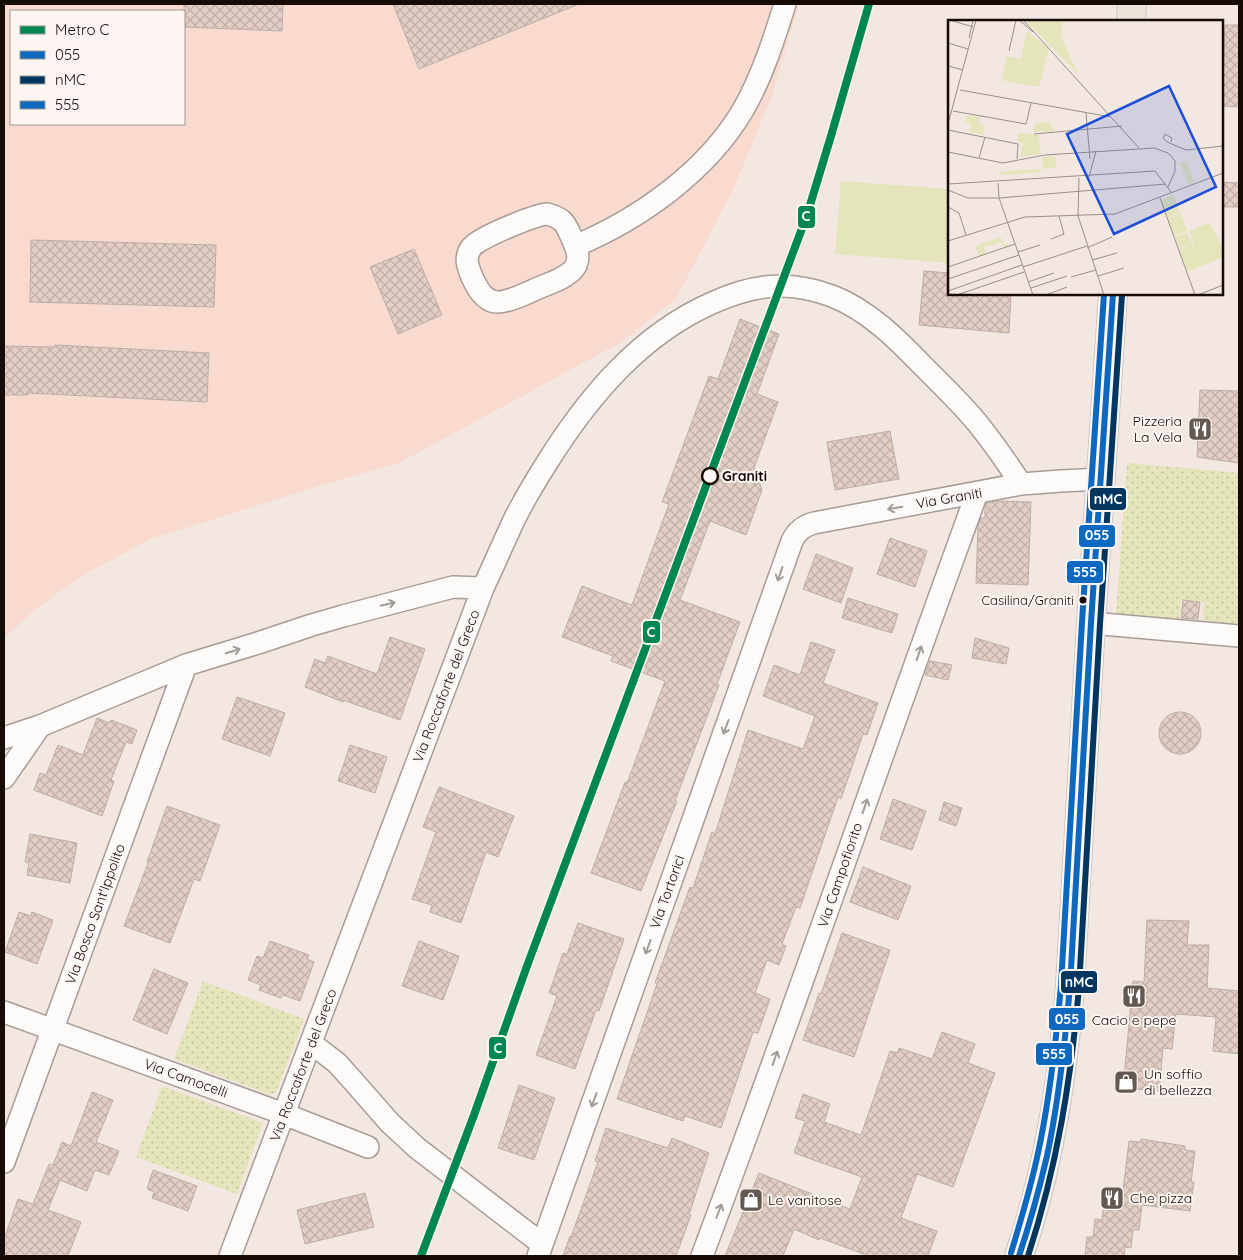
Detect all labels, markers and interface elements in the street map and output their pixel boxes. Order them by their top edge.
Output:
legend [10,10,185,125]
text: Metro C [55,20,110,39]
inset map [948,20,1223,295]
text: 055 [55,45,80,64]
text: nMC [55,70,86,89]
text: 555 [55,95,80,114]
line badge: C [797,205,816,229]
text: C [802,207,811,225]
place label: Pizzeria La Vela [1133,412,1182,446]
restaurant icon: Pizzeria La Vela [1187,416,1213,442]
marker: Graniti [701,467,719,485]
place label: Graniti [722,467,767,485]
street label: Via Graniti [914,483,984,513]
line badge: nMC [1089,487,1127,511]
text: nMC [1094,490,1123,508]
one-way arrow [887,503,903,513]
line badge: 055 [1078,524,1116,548]
text: 055 [1085,526,1109,544]
line badge: 555 [1066,560,1104,584]
text: 555 [1073,563,1097,581]
one-way arrow [775,566,784,582]
place label: Casilina/Graniti [982,592,1074,608]
marker: Casilina/Graniti [1078,595,1088,605]
one-way arrow [379,599,395,608]
street label: Via Roccaforte del Greco [409,607,483,765]
line badge: C [642,620,661,644]
text: C [647,623,656,641]
one-way arrow [224,646,240,656]
one-way arrow [915,646,924,661]
one-way arrow [721,719,730,735]
one-way arrow [861,799,870,814]
street label: Via Campofiorito [814,820,866,930]
street label: Via Bosco Sant'Ippolito [61,841,129,987]
street label: Via Tortorici [645,853,689,931]
one-way arrow [643,938,652,954]
line badge: nMC [1060,970,1098,994]
text: nMC [1065,973,1094,991]
restaurant icon: Cacio e pepe [1121,983,1147,1009]
street label: Via Roccaforte del Greco [266,986,340,1144]
line badge: 055 [1048,1007,1086,1031]
text: 055 [1055,1010,1079,1028]
place label: Cacio e pepe [1092,1011,1176,1029]
line badge: C [488,1036,507,1060]
text: C [494,1039,503,1057]
line badge: 555 [1035,1042,1073,1066]
text: 555 [1042,1045,1066,1063]
one-way arrow [771,1051,781,1067]
street label: Via Camocelli [142,1054,230,1102]
place label: Un soffio di bellezza [1144,1065,1212,1099]
shop icon: Un soffio di bellezza [1113,1069,1139,1095]
one-way arrow [589,1091,598,1107]
restaurant icon: Che pizza [1099,1185,1125,1211]
shop icon: Le vanitose [738,1187,764,1213]
place label: Che pizza [1130,1189,1192,1207]
place label: Le vanitose [768,1191,842,1209]
one-way arrow [715,1203,724,1219]

